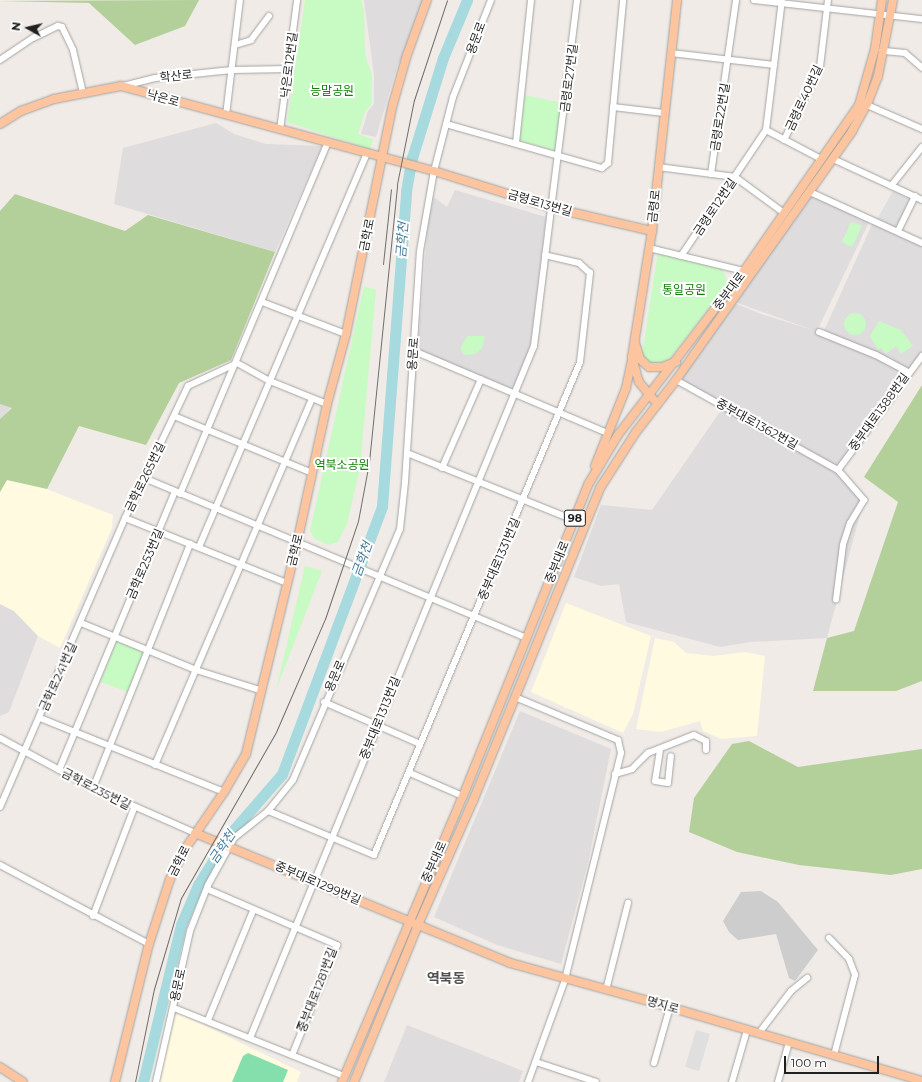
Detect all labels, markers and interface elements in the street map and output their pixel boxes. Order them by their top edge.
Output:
north arrow [8,8,48,48]
street label: 용문로 [463,20,489,56]
text: N [9,21,24,32]
street label: 낙은로12번길 [278,31,300,99]
street label: 금령로27번길 [558,43,580,113]
street label: 금령로40번길 [782,63,826,133]
street label: 학산로 [159,67,193,85]
street label: 금령로22번길 [708,82,732,152]
park label: 능말공원 [310,84,354,98]
street label: 낙은로 [145,87,181,109]
street label: 금령로12번길 [690,175,740,239]
street label: 금령로13번길 [506,187,574,219]
street label: 금령로 [645,189,663,223]
street label: 금학로 [357,217,377,253]
water label: 금학천 [393,222,411,258]
street label: 중부대로 [710,269,748,313]
park label: 통일공원 [662,283,706,297]
street label: 용문로 [405,337,421,371]
street label: 중부대로1388번길 [846,370,912,454]
street label: 중부대로1362번길 [714,396,800,452]
street label: 금학로265번길 [122,440,168,514]
park label: 역북소공원 [314,458,370,472]
road number: 98 [563,509,587,527]
street label: 중부대로1331번길 [475,516,523,602]
street label: 금학로253번길 [124,526,166,602]
street label: 금학로 [284,532,306,568]
water label: 금학천 [349,539,375,579]
street label: 중부대로 [542,539,572,585]
street label: 금학로241번길 [36,640,80,714]
street label: 용문로 [322,658,348,694]
street label: 중부대로1313번길 [357,674,403,762]
street label: 금학로235번길 [59,765,133,813]
water label: 금학천 [206,828,238,866]
street label: 중부대로 [418,839,450,885]
street label: 금학로 [165,843,193,879]
street label: 중부대로1299번길 [273,858,363,908]
street label: 중부대로1281번길 [294,946,340,1034]
street label: 용문로 [168,967,188,1003]
district label: 역북동 [427,970,465,986]
street label: 명지로 [645,994,681,1016]
scale bar [786,1048,881,1074]
text: 100 m [791,1055,827,1070]

